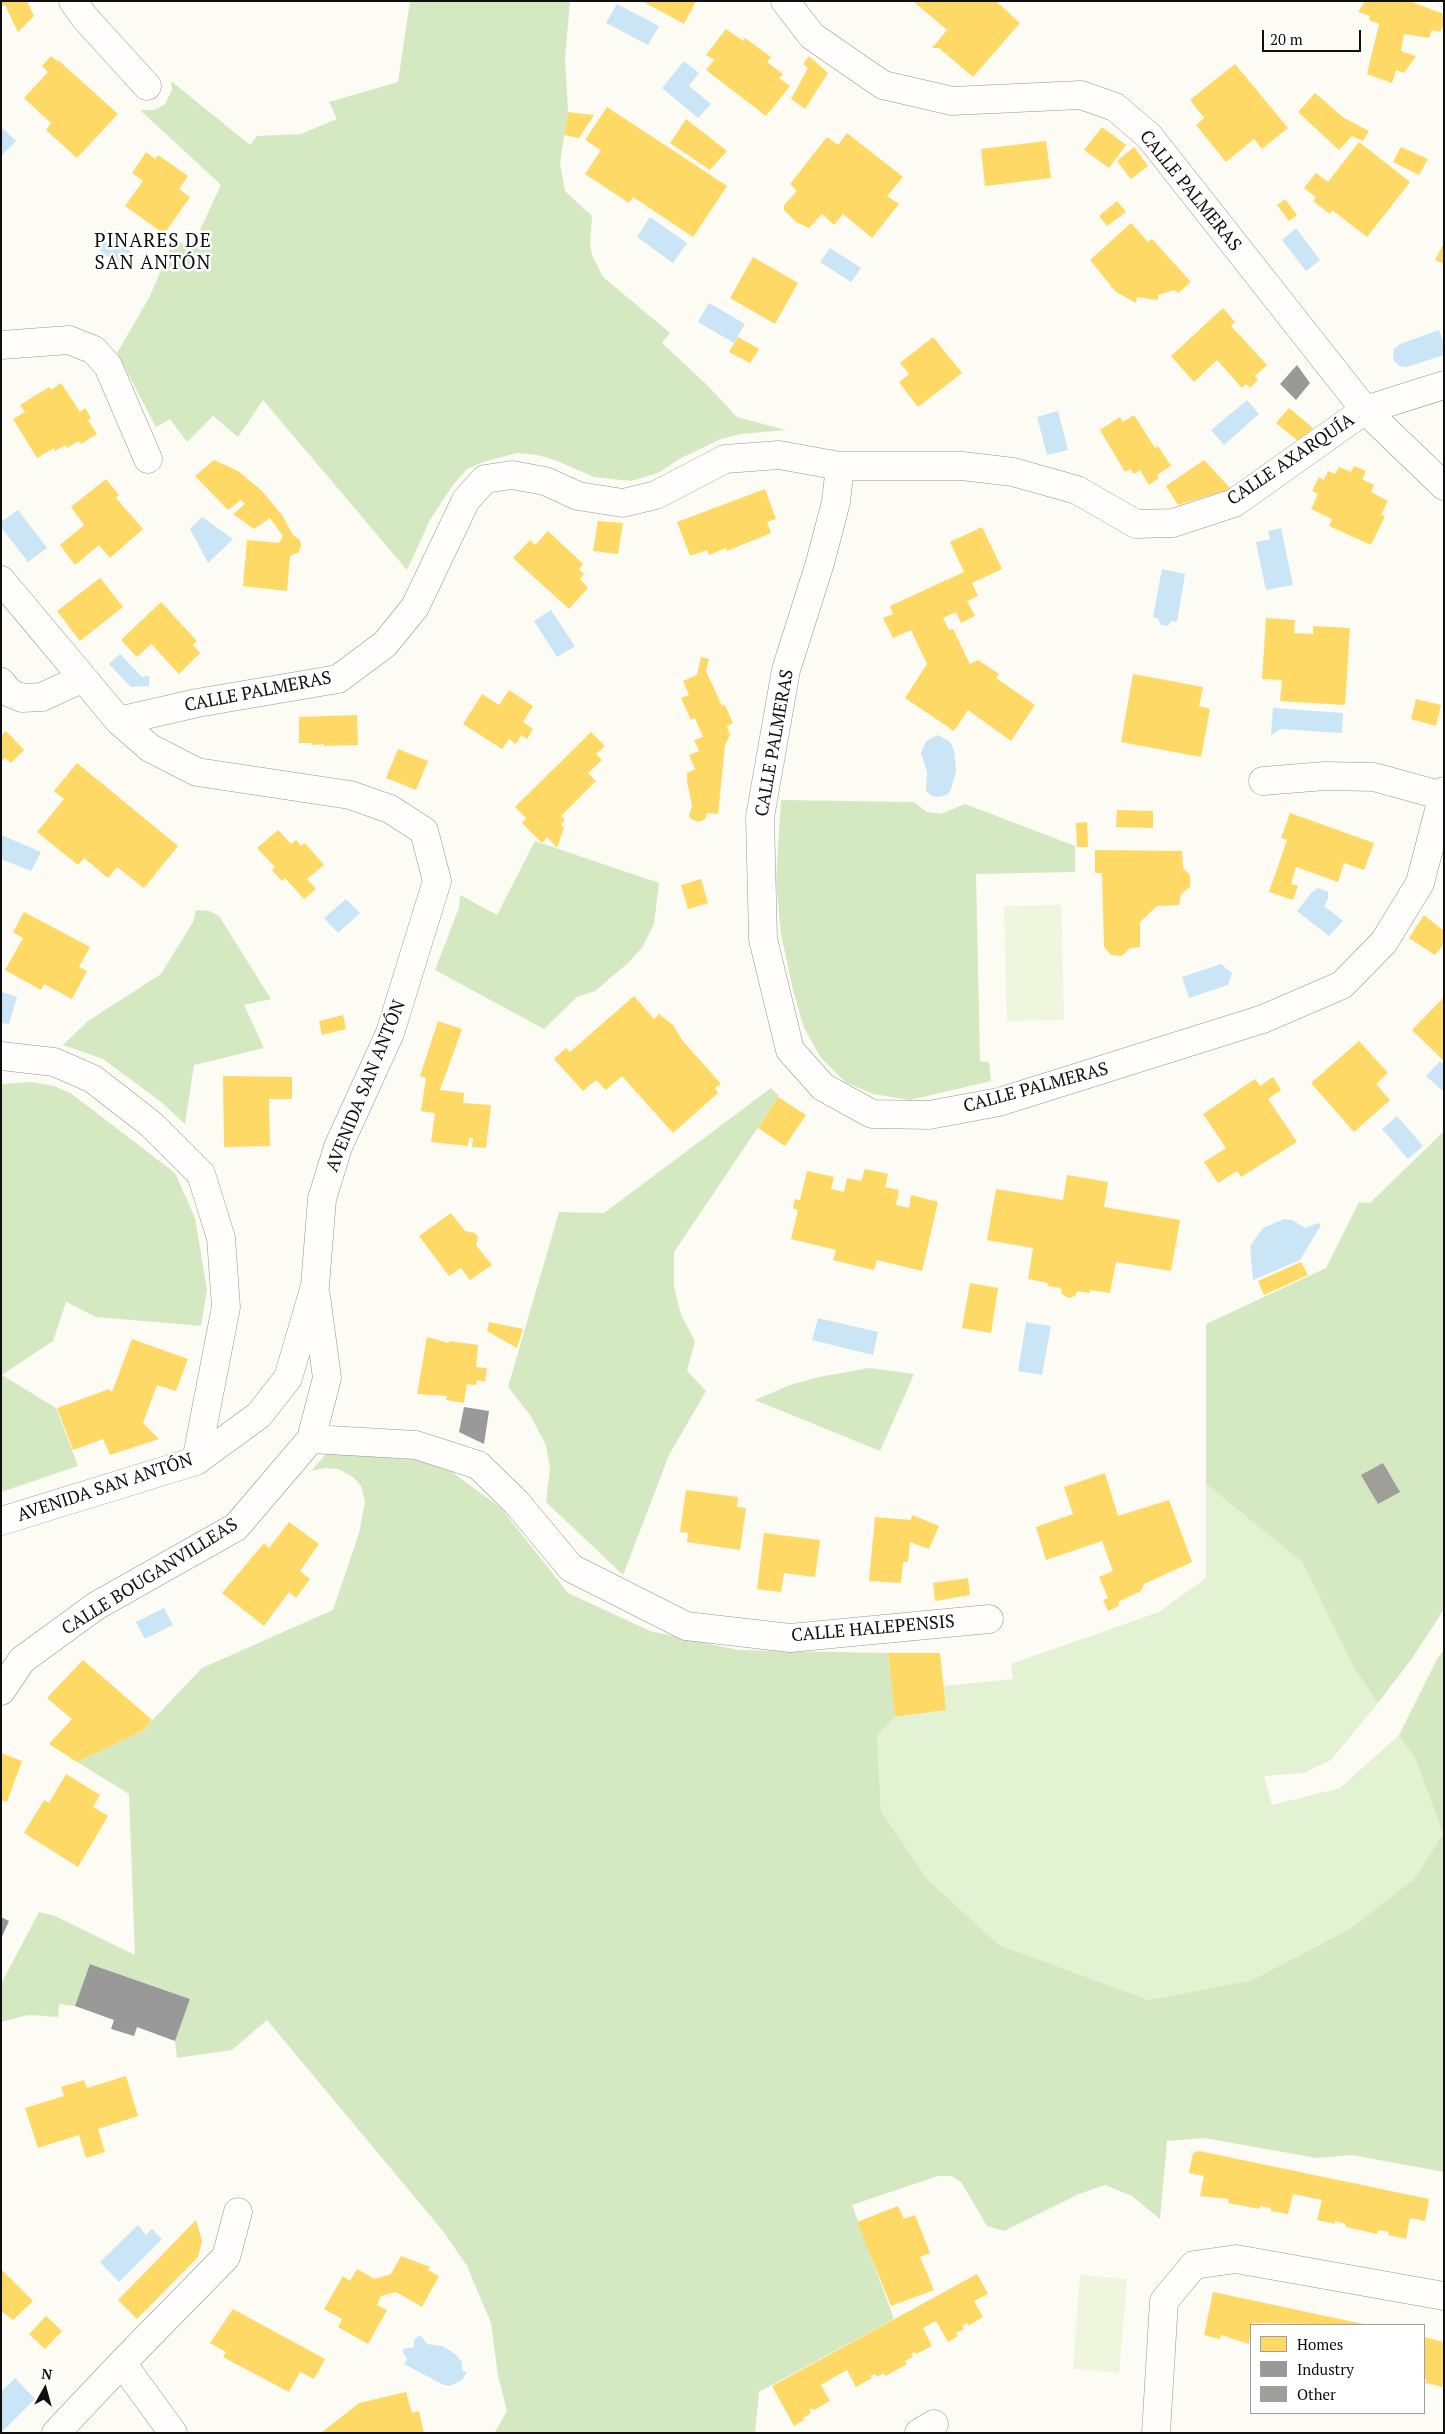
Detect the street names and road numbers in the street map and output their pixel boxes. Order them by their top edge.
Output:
street label: CALLE PALMERAS [1135,126,1245,256]
street label: CALLE AXARQUÍA [1223,409,1359,511]
street label: CALLE PALMERAS [183,667,333,717]
street label: CALLE PALMERAS [751,668,799,818]
street label: AVENIDA SAN ANTÓN [322,997,410,1175]
street label: CALLE PALMERAS [961,1058,1111,1118]
street label: AVENIDA SAN ANTÓN [14,1449,196,1527]
street label: CALLE BOUGANVILLEAS [58,1514,242,1640]
street label: CALLE HALEPENSIS [790,1611,956,1647]

